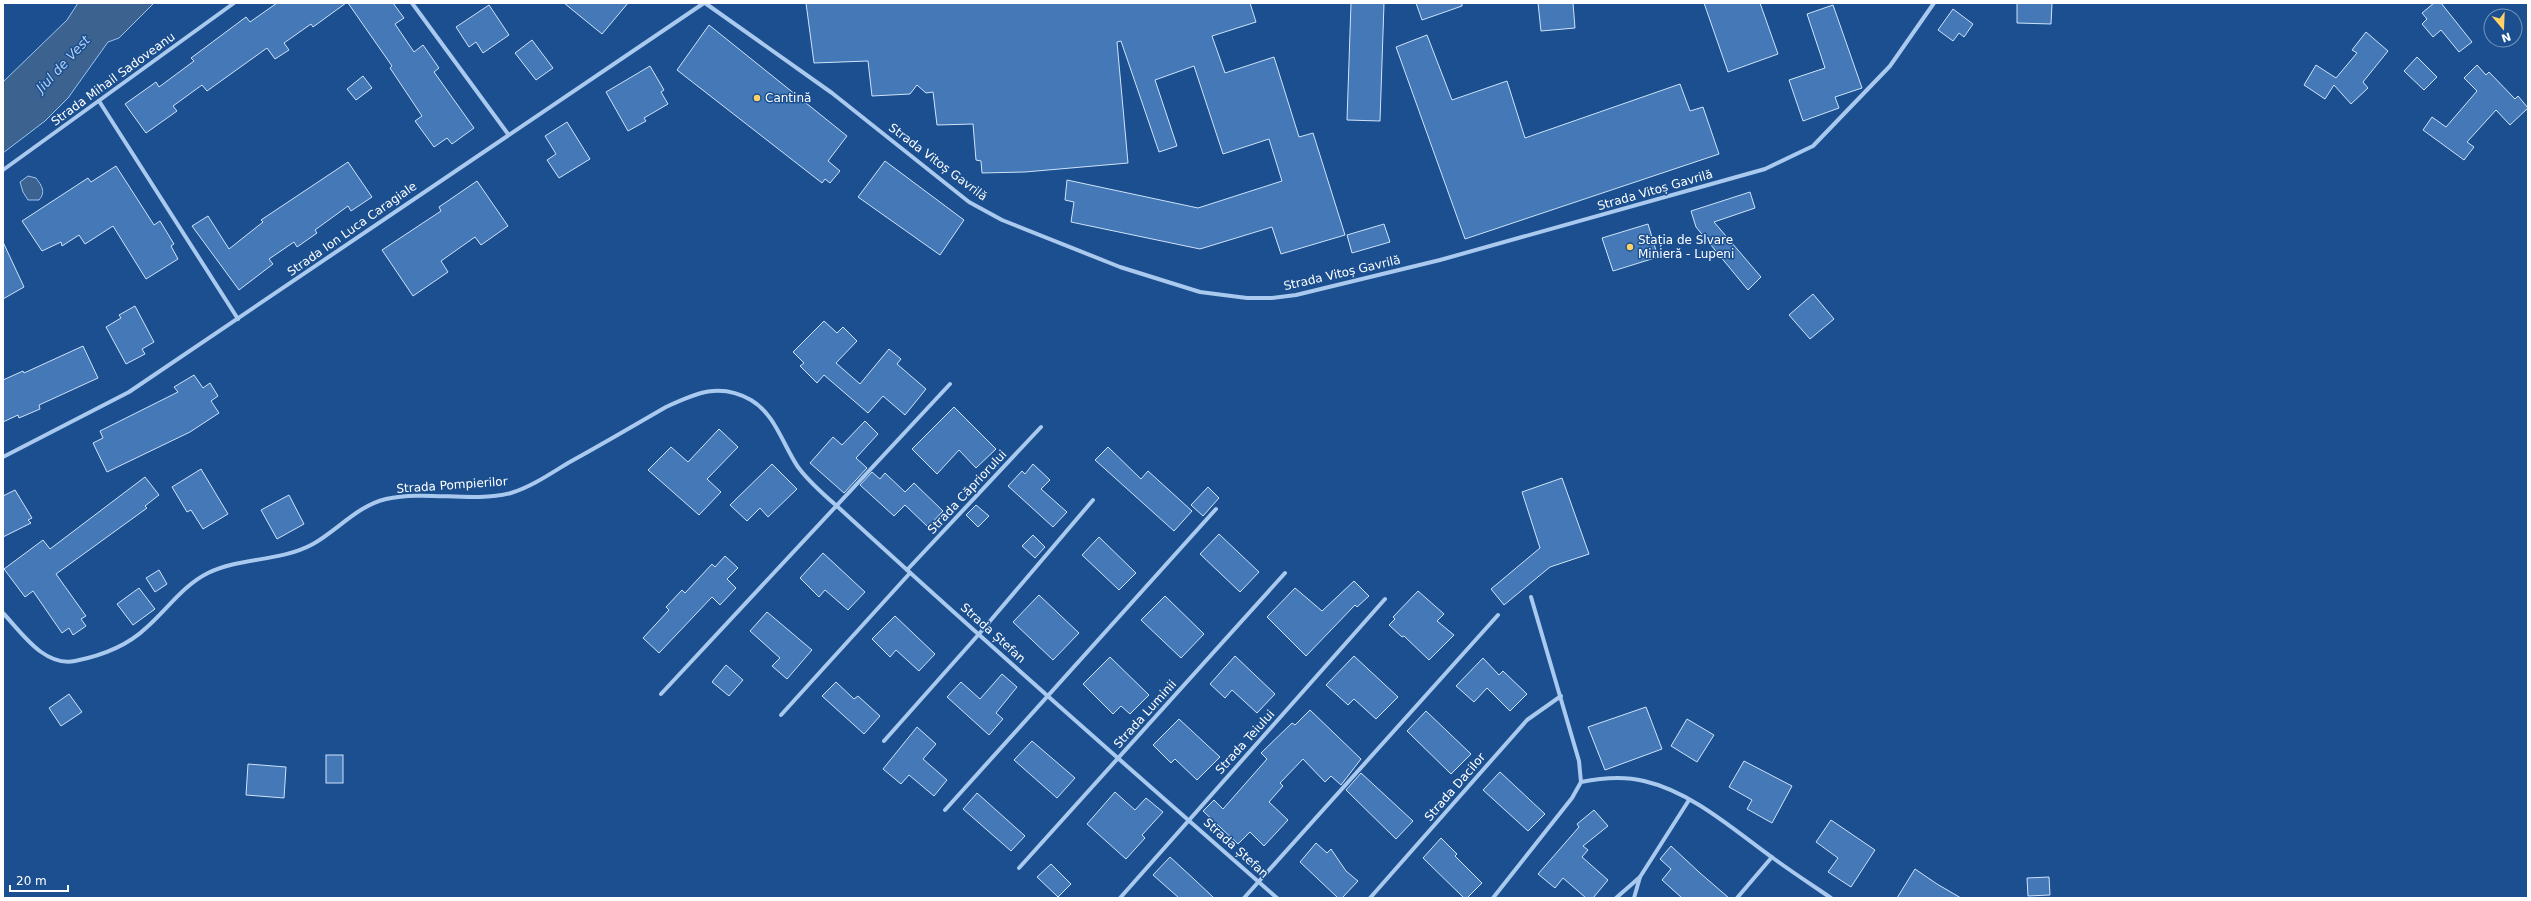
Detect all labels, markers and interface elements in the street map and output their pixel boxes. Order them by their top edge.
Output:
north arrow [2483,8,2523,48]
street label: Strada Mihail Sadoveanu [48,29,178,129]
text: N [2500,29,2513,45]
water label: Jiul de Vest [31,32,94,98]
place label: Cantină [765,91,811,105]
marker: Cantină [752,93,762,103]
street label: Strada Vitoș Gavrilă [886,120,990,204]
street label: Strada Vitoș Gavrilă [1596,167,1714,213]
street label: Strada Ion Luca Caragiale [285,179,419,279]
place label: Stația de Slvare Minieră - Lupeni [1638,233,1734,261]
marker: Stația de Slvare Minieră - Lupeni [1625,242,1635,252]
street label: Strada Vitoș Gavrilă [1282,253,1402,293]
street label: Strada Căpriorului [925,447,1009,537]
street label: Strada Pompierilor [396,474,508,496]
street label: Strada Ștefan [958,600,1028,666]
street label: Strada Luminii [1111,677,1179,751]
street label: Strada Teiului [1213,707,1277,777]
street label: Strada Dacilor [1422,750,1488,824]
street label: Strada Ștefan [1201,815,1271,881]
scale bar [10,867,68,893]
text: 20 m [16,874,47,888]

